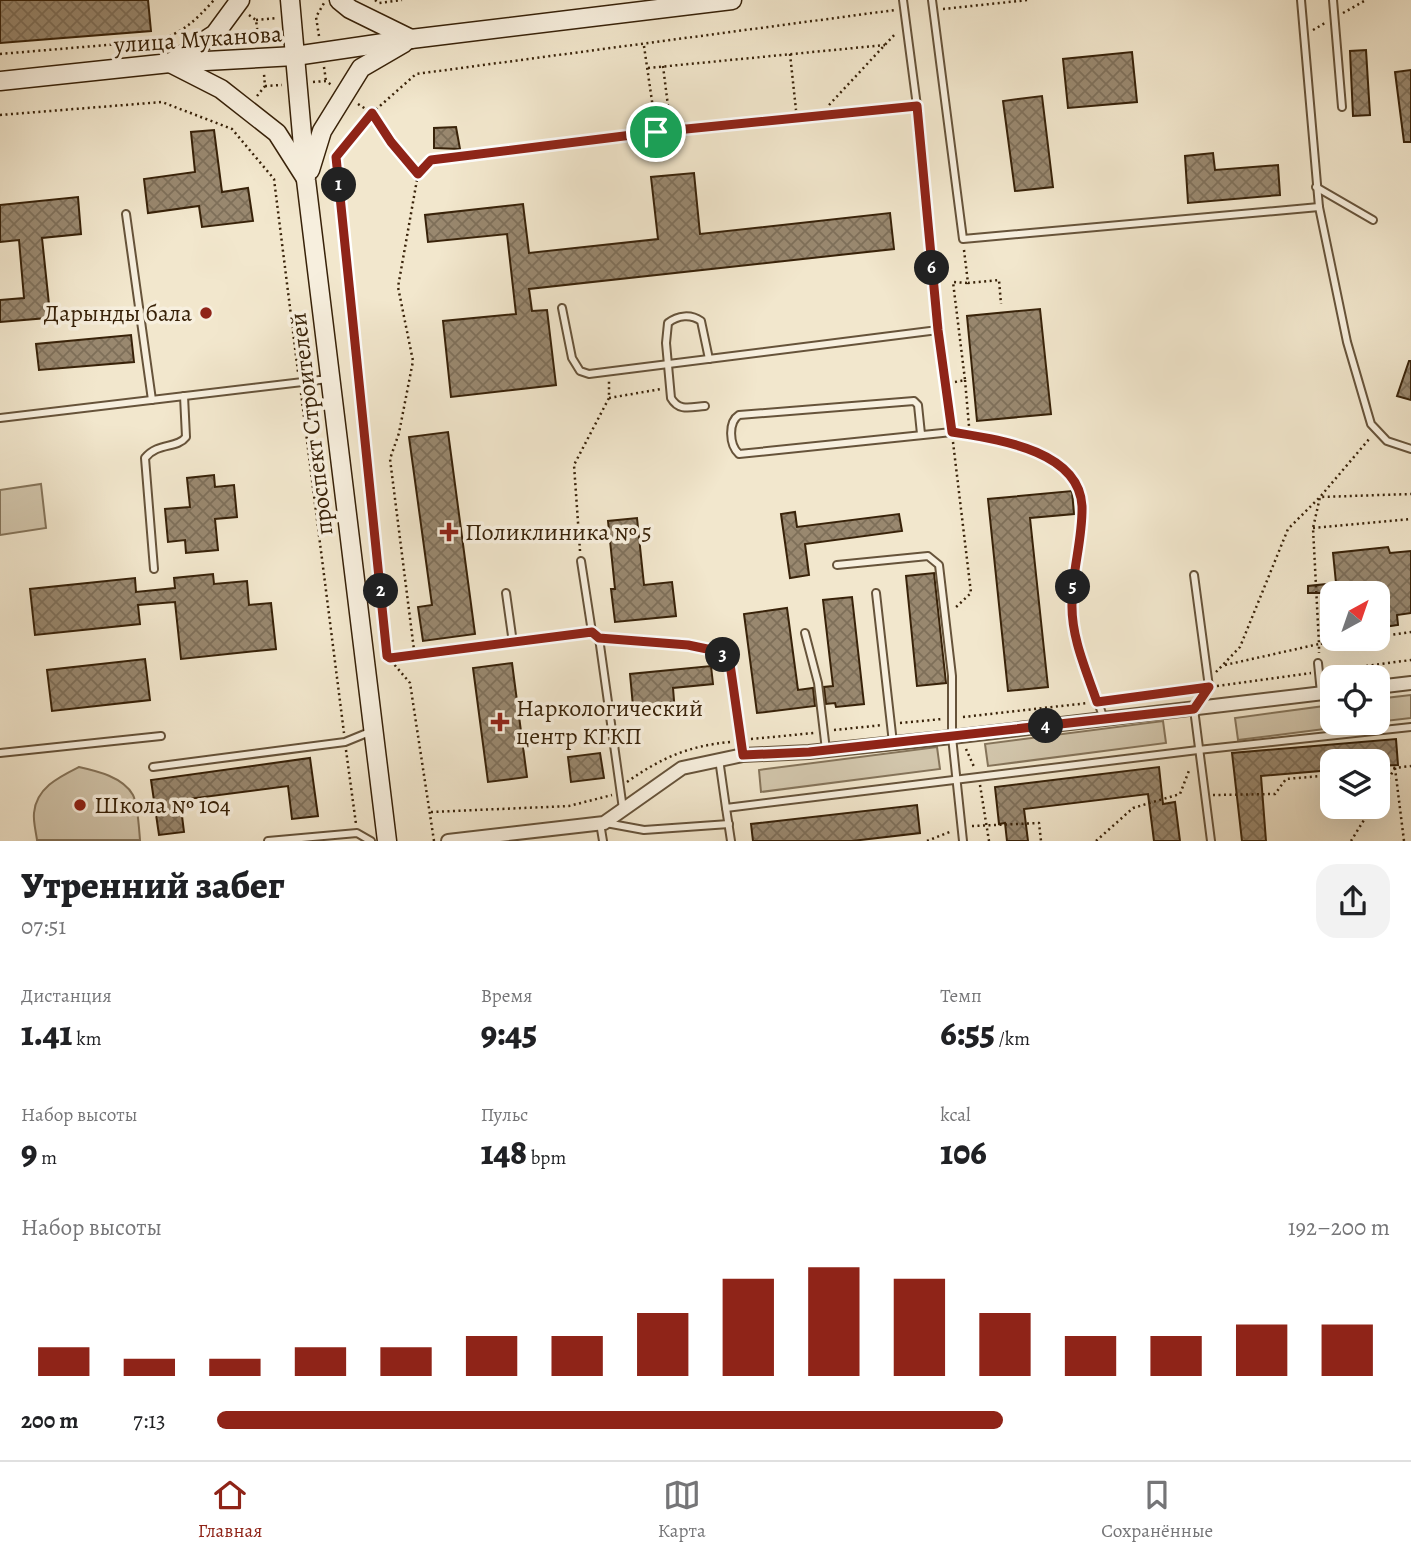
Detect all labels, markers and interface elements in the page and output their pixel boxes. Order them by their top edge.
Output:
street label: улица Муканова [112,17,283,61]
pin [626,102,686,162]
icon: arrive [637,113,675,151]
pin: 1 [322,168,356,202]
text: 1 [335,171,342,197]
pin: 6 [914,250,950,286]
text: 6 [927,254,936,280]
place label: Дарынды бала [44,297,192,329]
marker: Дарынды бала [198,305,214,321]
street label: проспект Строителей [281,311,341,537]
place label: Поликлиника № 5 [465,516,652,548]
marker: Поликлиника № 5 [439,522,459,542]
pin: 5 [1056,570,1090,604]
text: 5 [1068,573,1077,599]
pin: 2 [364,574,398,608]
text: 2 [376,577,385,603]
north arrow [1320,581,1390,651]
map controls [1320,581,1390,819]
pin: 3 [706,638,740,672]
text: 3 [718,641,727,667]
button: locate [1320,665,1390,735]
place label: Наркологический центр КГКП [516,692,703,752]
pin: 4 [1028,708,1064,744]
marker: Наркологический центр КГКП [490,712,510,732]
text: 4 [1041,712,1050,738]
button: layers [1320,749,1390,819]
place label: Школа № 104 [94,789,231,821]
marker: Школа № 104 [72,797,88,813]
text: Утренний забег [21,859,285,911]
button: share [1316,864,1390,938]
text: 07:51 [21,911,66,942]
text: Дистанция [21,983,112,1009]
text: Время [481,983,532,1009]
text: Темп [940,983,982,1009]
text: 1.41 [21,1009,72,1057]
text: 9:45 [481,1009,537,1057]
text: 6:55 [940,1009,995,1057]
text: km [72,1026,101,1052]
text: /km [995,1026,1030,1052]
text: Набор высоты [21,1102,137,1128]
text: Пульс [481,1102,528,1128]
text: kcal [940,1102,971,1128]
text: 9 [21,1128,37,1176]
text: 148 [481,1128,527,1176]
text: 106 [940,1128,987,1176]
text: m [37,1145,57,1171]
text: bpm [527,1145,566,1171]
text: Набор высоты [21,1212,162,1243]
text: 192–200 m [1288,1212,1390,1243]
text: 200 m [21,1405,79,1436]
text: 7:13 [133,1405,166,1436]
tab: Главная [198,1476,262,1544]
tab: Карта [658,1476,706,1544]
tab: Сохранённые [1101,1476,1213,1544]

